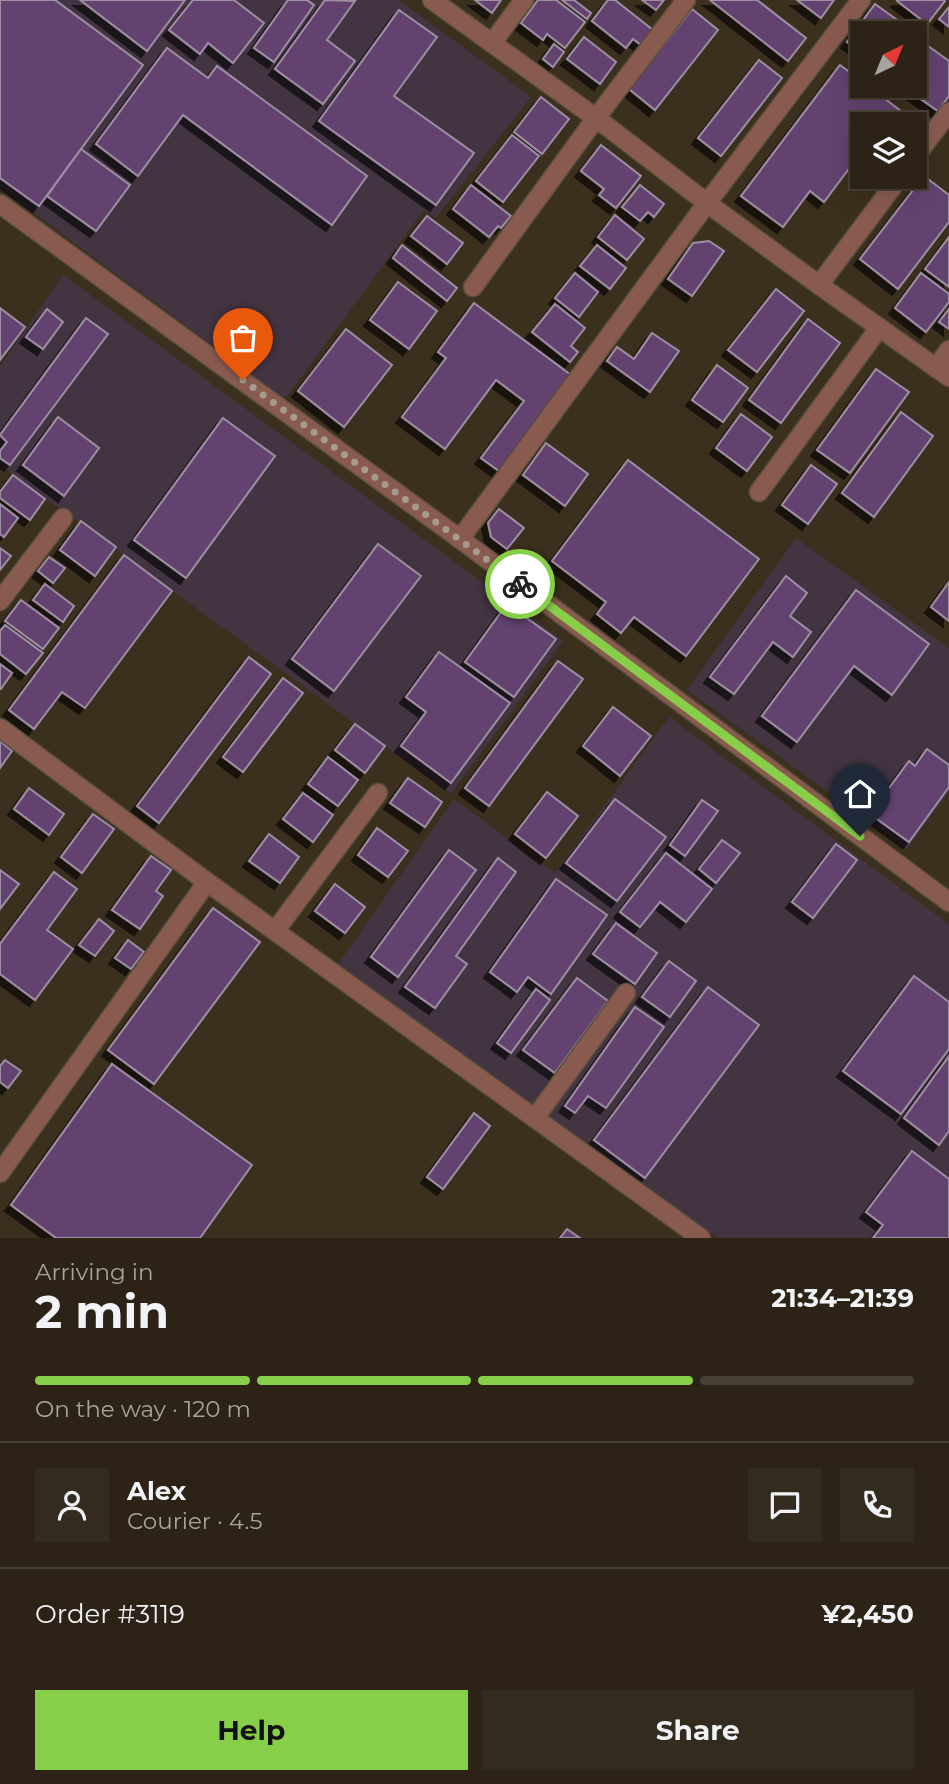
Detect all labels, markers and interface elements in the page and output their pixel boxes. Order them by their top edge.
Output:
north arrow [850,21,928,98]
map controls [850,21,927,189]
button: layers [850,112,927,189]
pin [213,308,273,380]
icon: bag [224,319,262,357]
courier [485,549,555,619]
icon: bike [501,565,539,603]
pin [830,764,890,836]
icon: home [841,775,879,813]
text: Arriving in [35,1258,154,1286]
text: 21:34–21:39 [771,1282,914,1314]
text: 2 min [35,1283,169,1340]
text: On the way · 120 m [35,1395,251,1423]
button: person [35,1468,109,1542]
button: chat [748,1468,822,1542]
button: phone [840,1468,914,1542]
text: Alex [127,1475,186,1507]
text: Courier · 4.5 [127,1507,262,1535]
text: Order #3119 [35,1598,185,1630]
text: ¥2,450 [821,1598,914,1630]
button: Help [35,1690,468,1770]
button: Share [482,1690,914,1770]

